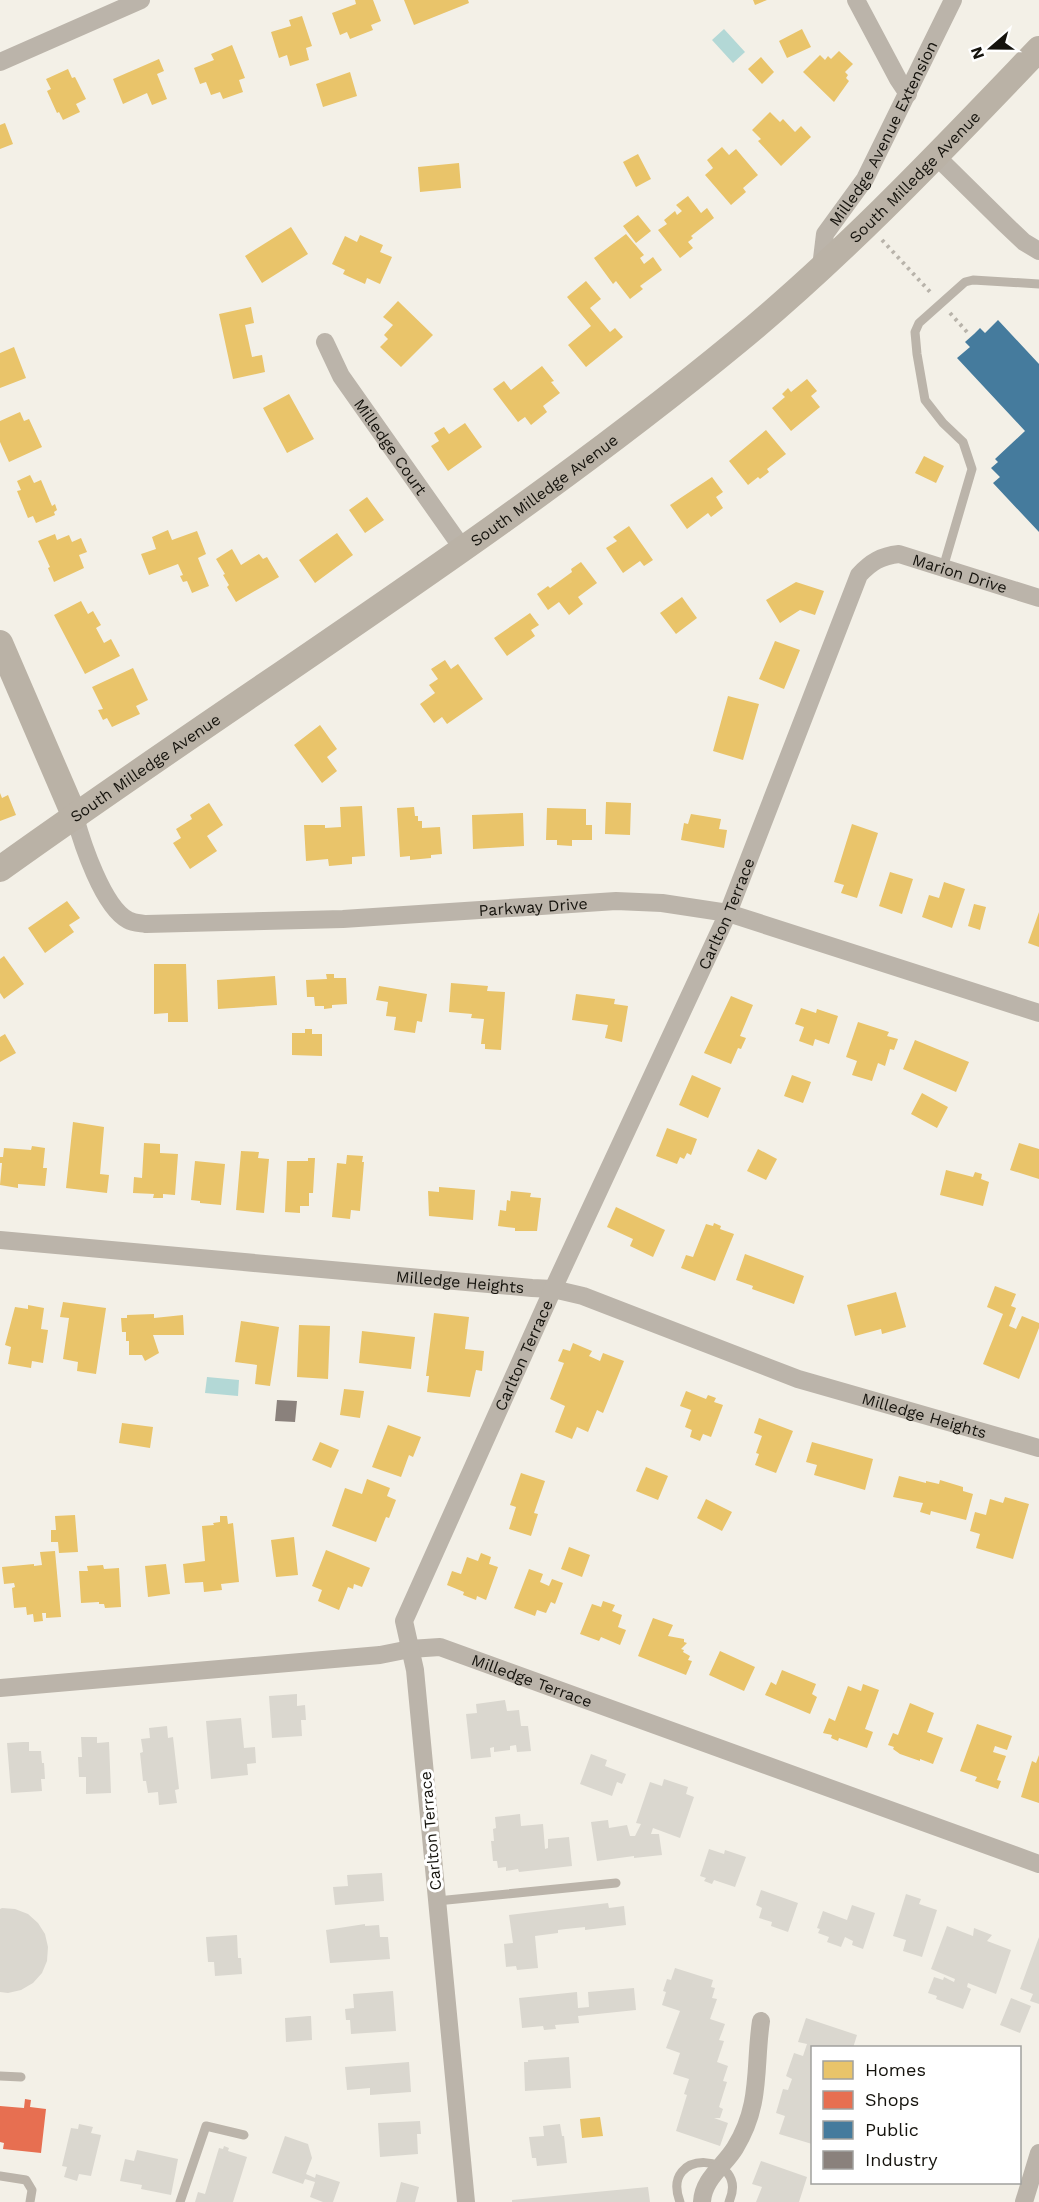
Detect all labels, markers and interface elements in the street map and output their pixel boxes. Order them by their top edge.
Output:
north arrow [961,18,1021,78]
street label: Milledge Avenue Extension [825,38,941,230]
text: N [966,44,988,62]
street label: South Milledge Avenue [845,107,984,247]
street label: Milledge Court [350,395,431,499]
street label: South Milledge Avenue [467,430,622,551]
street label: Marion Drive [910,550,1009,597]
street label: South Milledge Avenue [67,710,224,826]
street label: Carlton Terrace [694,855,758,973]
street label: Parkway Drive [478,894,588,920]
street label: Milledge Heights [395,1267,525,1297]
street label: Carlton Terrace [491,1297,557,1414]
street label: Milledge Heights [860,1389,989,1443]
street label: Milledge Terrace [469,1650,595,1711]
street label: Carlton Terrace [416,1771,445,1891]
legend [811,2046,1021,2184]
text: Homes [865,2059,926,2080]
text: Shops [865,2089,919,2110]
text: Public [865,2119,919,2140]
text: Industry [865,2149,938,2170]

